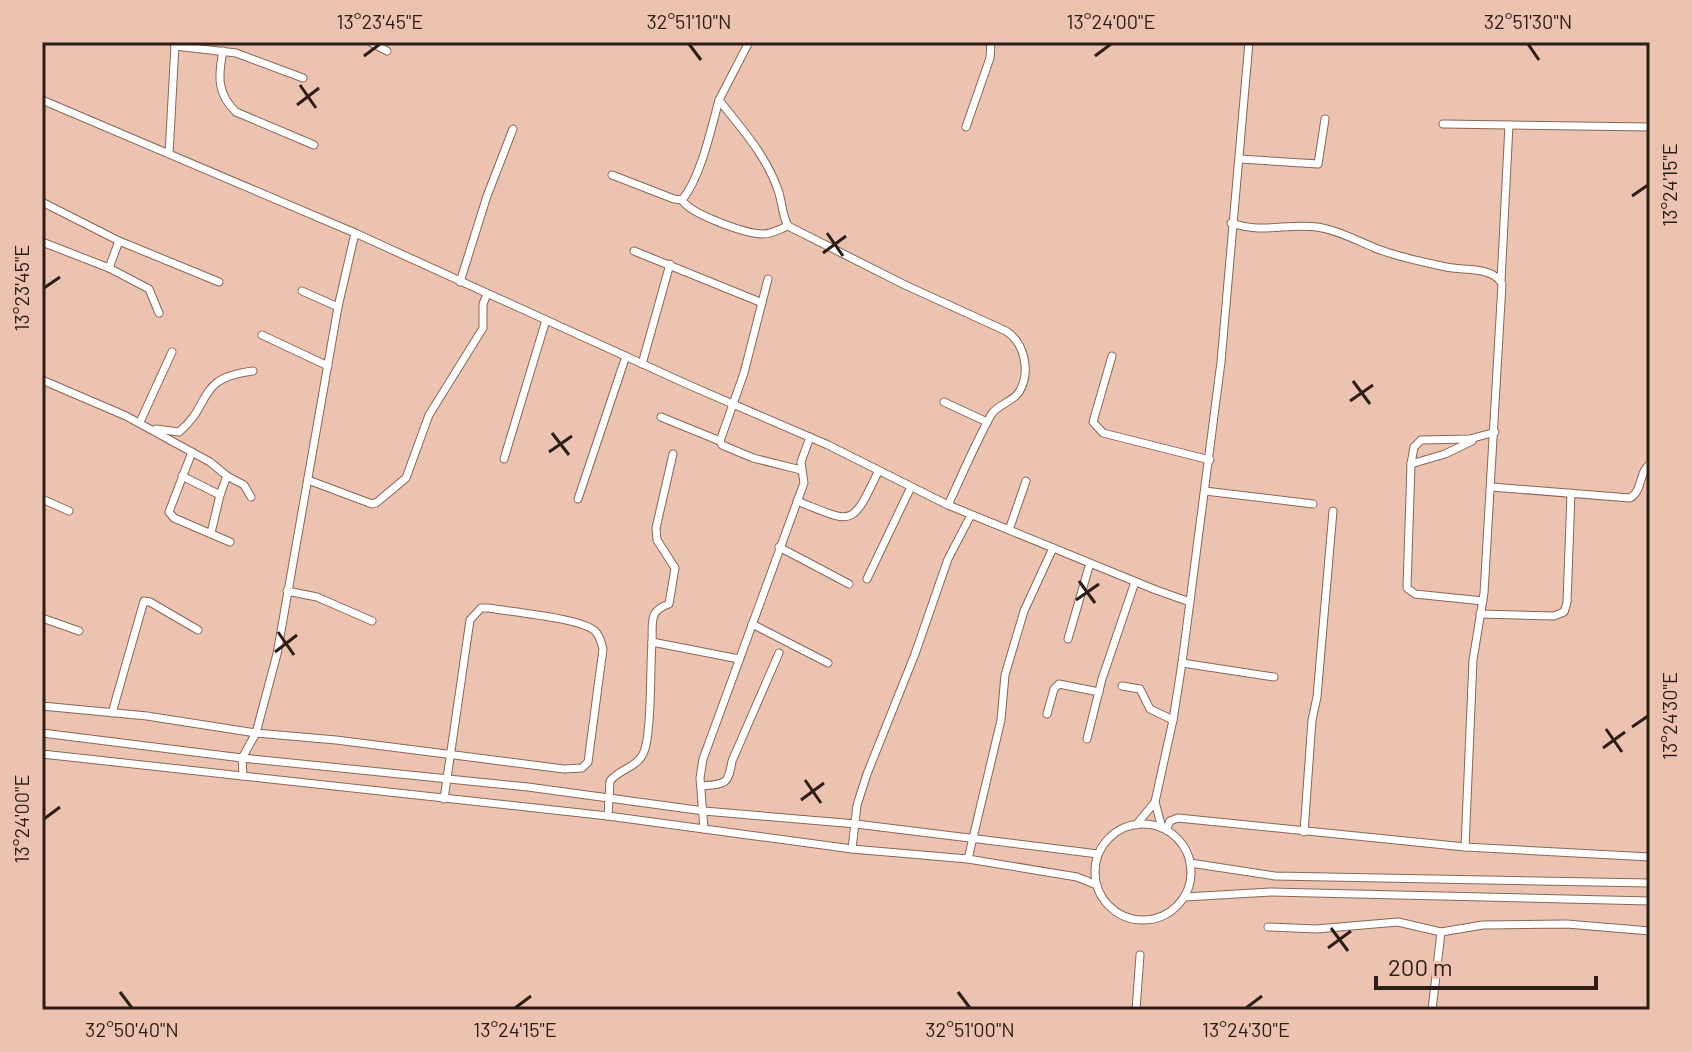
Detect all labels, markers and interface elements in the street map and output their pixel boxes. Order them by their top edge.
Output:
text: 13°23'45"E [337,9,423,33]
text: 32°51'10"N [646,9,732,33]
text: 13°24'00"E [1067,9,1155,33]
text: 32°51'30"N [1484,9,1572,33]
text: 13°24'15"E [1657,143,1681,227]
text: 13°23'45"E [9,245,33,331]
text: 13°24'30"E [1657,672,1681,760]
text: 13°24'00"E [9,775,33,863]
scale bar [1376,940,1596,990]
text: 200 m [1388,952,1453,981]
text: 32°50'40"N [85,1017,179,1041]
text: 13°24'15"E [473,1017,557,1041]
text: 32°51'00"N [925,1017,1015,1041]
text: 13°24'30"E [1202,1017,1290,1041]

